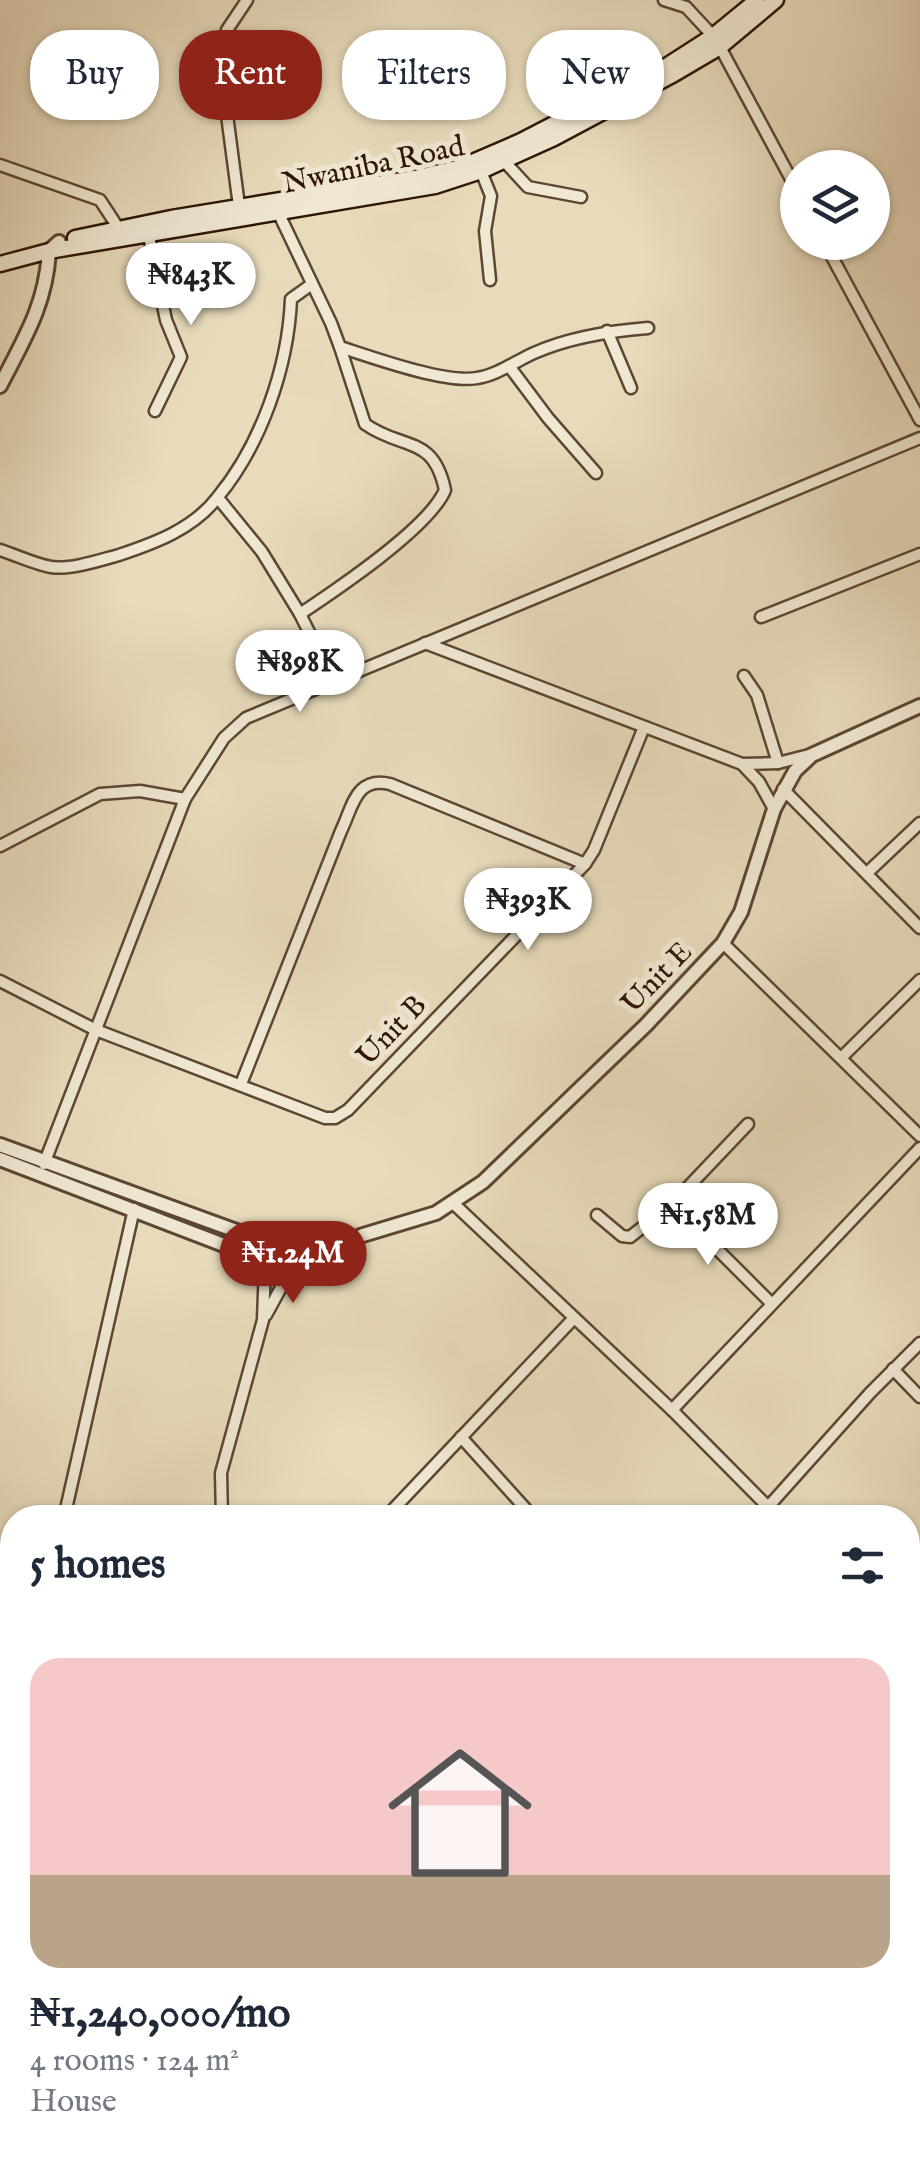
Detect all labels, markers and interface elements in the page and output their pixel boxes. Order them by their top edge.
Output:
chip: Buy [30,30,159,120]
chip: Rent [179,30,322,120]
chip: Filters [342,30,506,120]
chip: New [526,30,664,120]
street label: Nwaniba Road [279,128,469,204]
map controls [780,150,890,260]
button: layers [780,150,890,260]
pin: ₦843K [121,243,261,328]
text: ₦843K [148,255,234,296]
pin: ₦898K [230,630,370,715]
text: ₦898K [257,642,343,683]
pin: ₦393K [458,868,598,953]
text: ₦393K [486,880,570,921]
street label: Unit E [614,934,701,1023]
street label: Unit B [349,988,436,1075]
pin: ₦1.58M [627,1183,789,1268]
text: ₦1.58M [660,1195,756,1236]
pin: ₦1.24M [212,1221,374,1306]
text: ₦1.24M [242,1233,344,1274]
icon: filters [835,1538,890,1593]
text: 5 homes [30,1539,166,1592]
icon: home [370,1723,550,1903]
text: ₦1,240,000/mo [30,1988,290,2041]
text: 4 rooms · 124 m² [30,2041,239,2082]
text: House [30,2082,117,2123]

